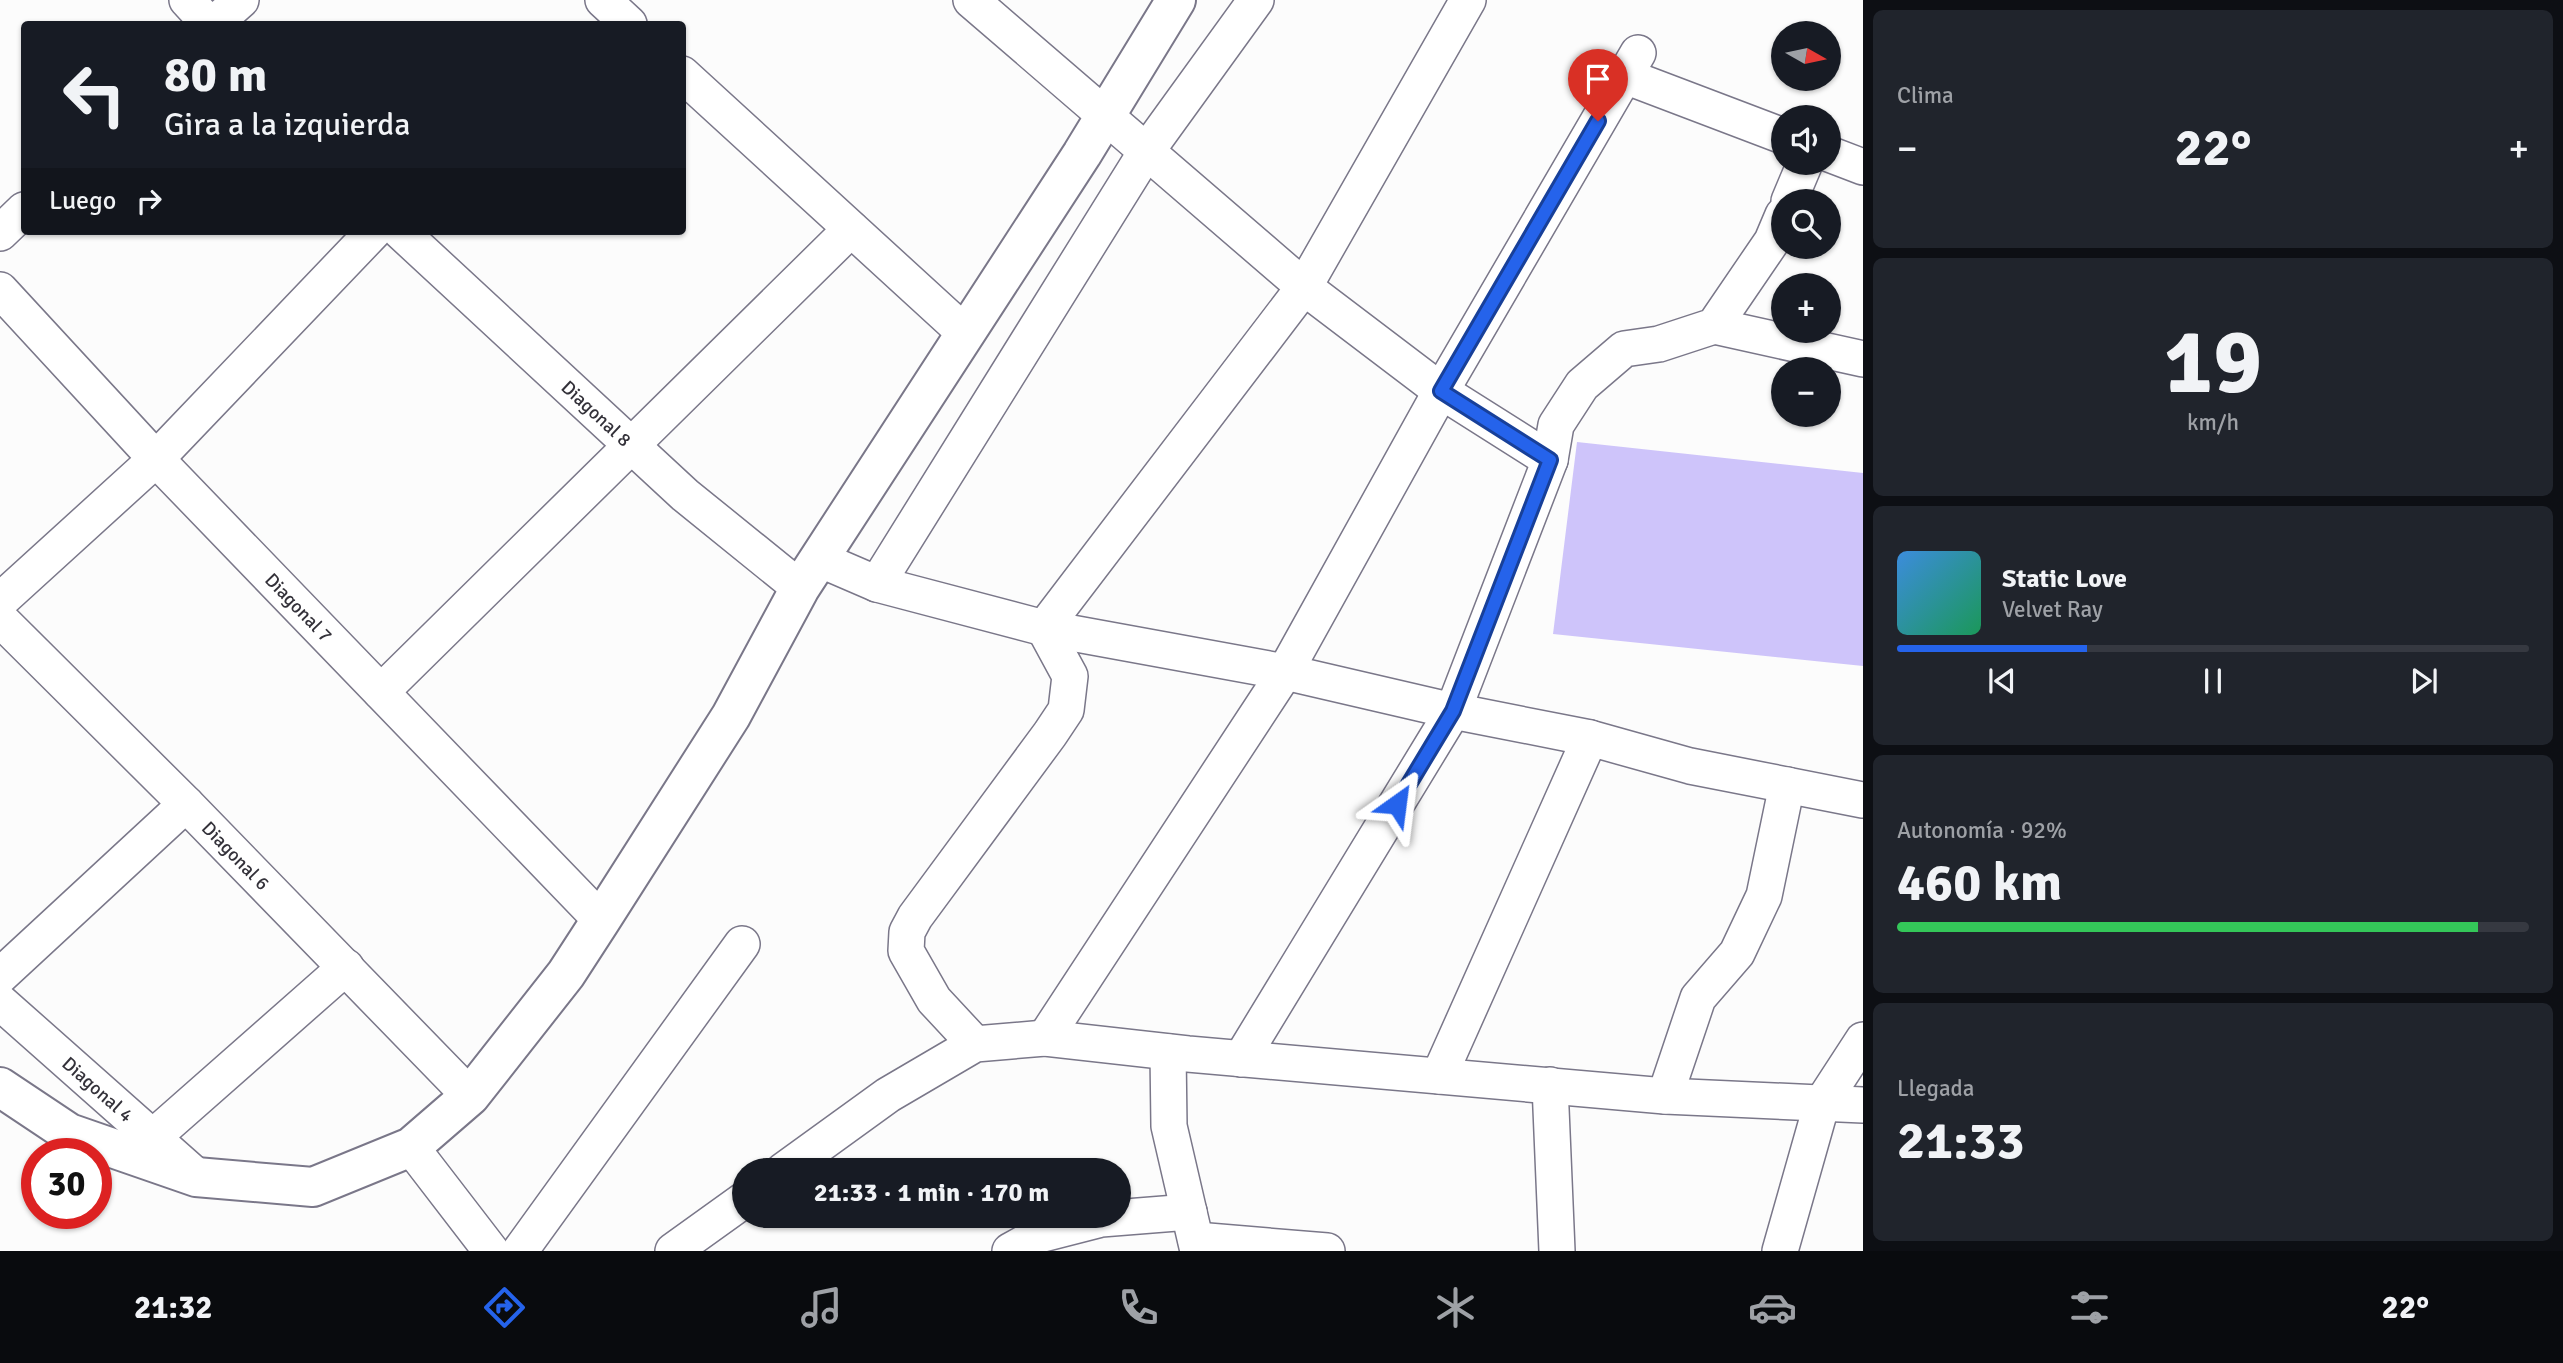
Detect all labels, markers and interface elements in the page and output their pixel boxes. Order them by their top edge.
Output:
north arrow [1771,21,1841,91]
map controls [1771,21,1841,427]
text: 80 m [164,45,267,105]
icon: left [49,49,140,140]
pin [1568,49,1628,121]
icon: arrive [1579,60,1617,98]
text: Clima [1897,81,1954,110]
text: Gira a la izquierda [164,105,411,144]
button: sound [1771,105,1841,175]
text: 22° [2175,116,2251,180]
text: − [1897,125,1918,172]
text: + [2508,125,2529,172]
icon: right [130,182,168,220]
text: Luego [49,185,116,217]
button: search [1771,189,1841,259]
button: + [1771,273,1841,343]
text: 19 [2164,306,2262,419]
button: − [1771,357,1841,427]
street label: Diagonal 8 [556,375,636,452]
text: km/h [2187,408,2239,437]
text: Static Love [2002,563,2127,595]
street label: Diagonal 7 [260,568,337,648]
text: Velvet Ray [2002,595,2103,624]
icon: previous [1983,662,2021,700]
icon: pause [2194,662,2232,700]
icon: next [2405,662,2443,700]
position arrow [1360,767,1434,841]
text: Autonomía · 92% [1897,816,2067,845]
street label: Diagonal 6 [196,817,274,896]
text: 460 km [1897,851,2062,915]
street label: Diagonal 4 [57,1052,138,1127]
text: Llegada [1897,1074,1974,1103]
text: 21:33 [1897,1109,2025,1173]
speed limit sign: 30 [21,1138,112,1229]
text: 21:33 · 1 min · 170 m [814,1177,1049,1209]
icon: directions [480,1283,529,1332]
icon: music [797,1283,846,1332]
icon: phone [1114,1283,1163,1332]
icon: climate [1431,1283,1480,1332]
icon: car [1748,1283,1797,1332]
icon: filters [2065,1283,2114,1332]
text: 21:32 [134,1288,212,1327]
text: 22° [2382,1288,2429,1327]

